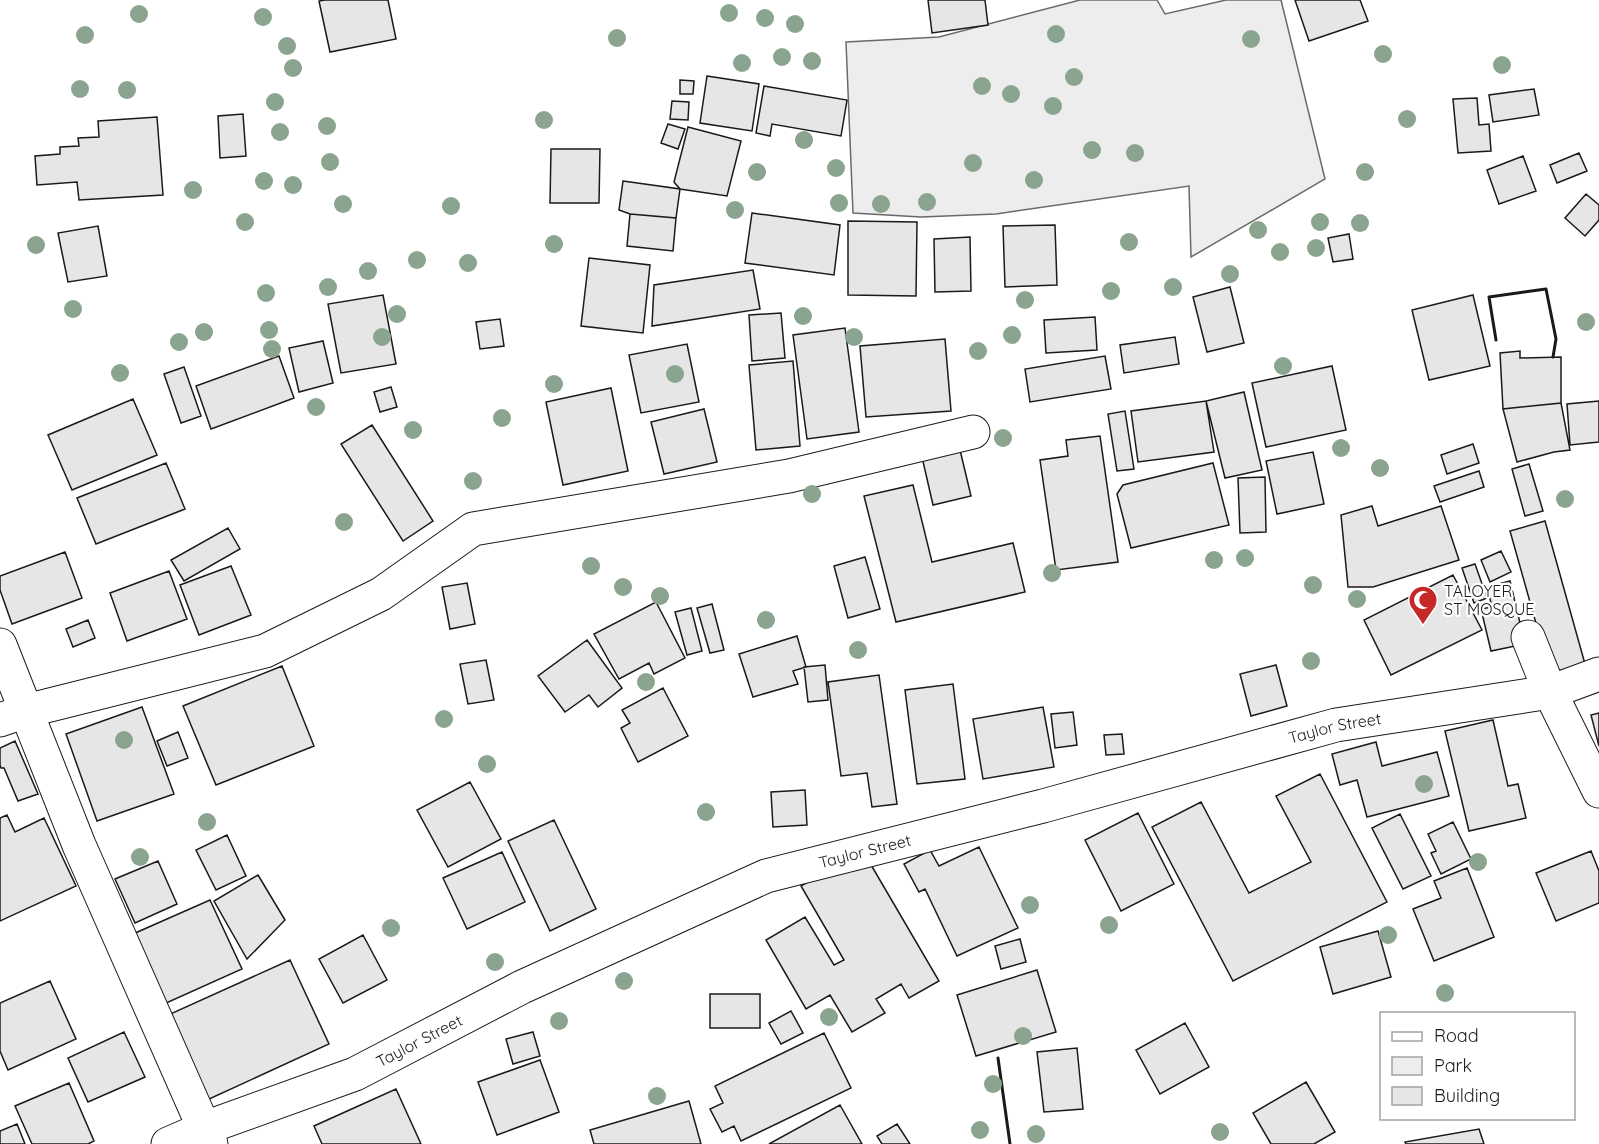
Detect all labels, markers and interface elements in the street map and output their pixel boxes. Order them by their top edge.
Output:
place label: TALOYER ST MOSQUE [1444,581,1534,619]
mosque icon: TALOYER ST MOSQUE [1407,584,1439,626]
street label: Taylor Street [1286,708,1382,748]
street label: Taylor Street [817,830,913,872]
street label: Taylor Street [373,1010,466,1071]
legend [1380,1012,1575,1120]
text: Road [1434,1024,1479,1047]
text: Park [1434,1054,1472,1077]
text: Building [1434,1084,1500,1107]

